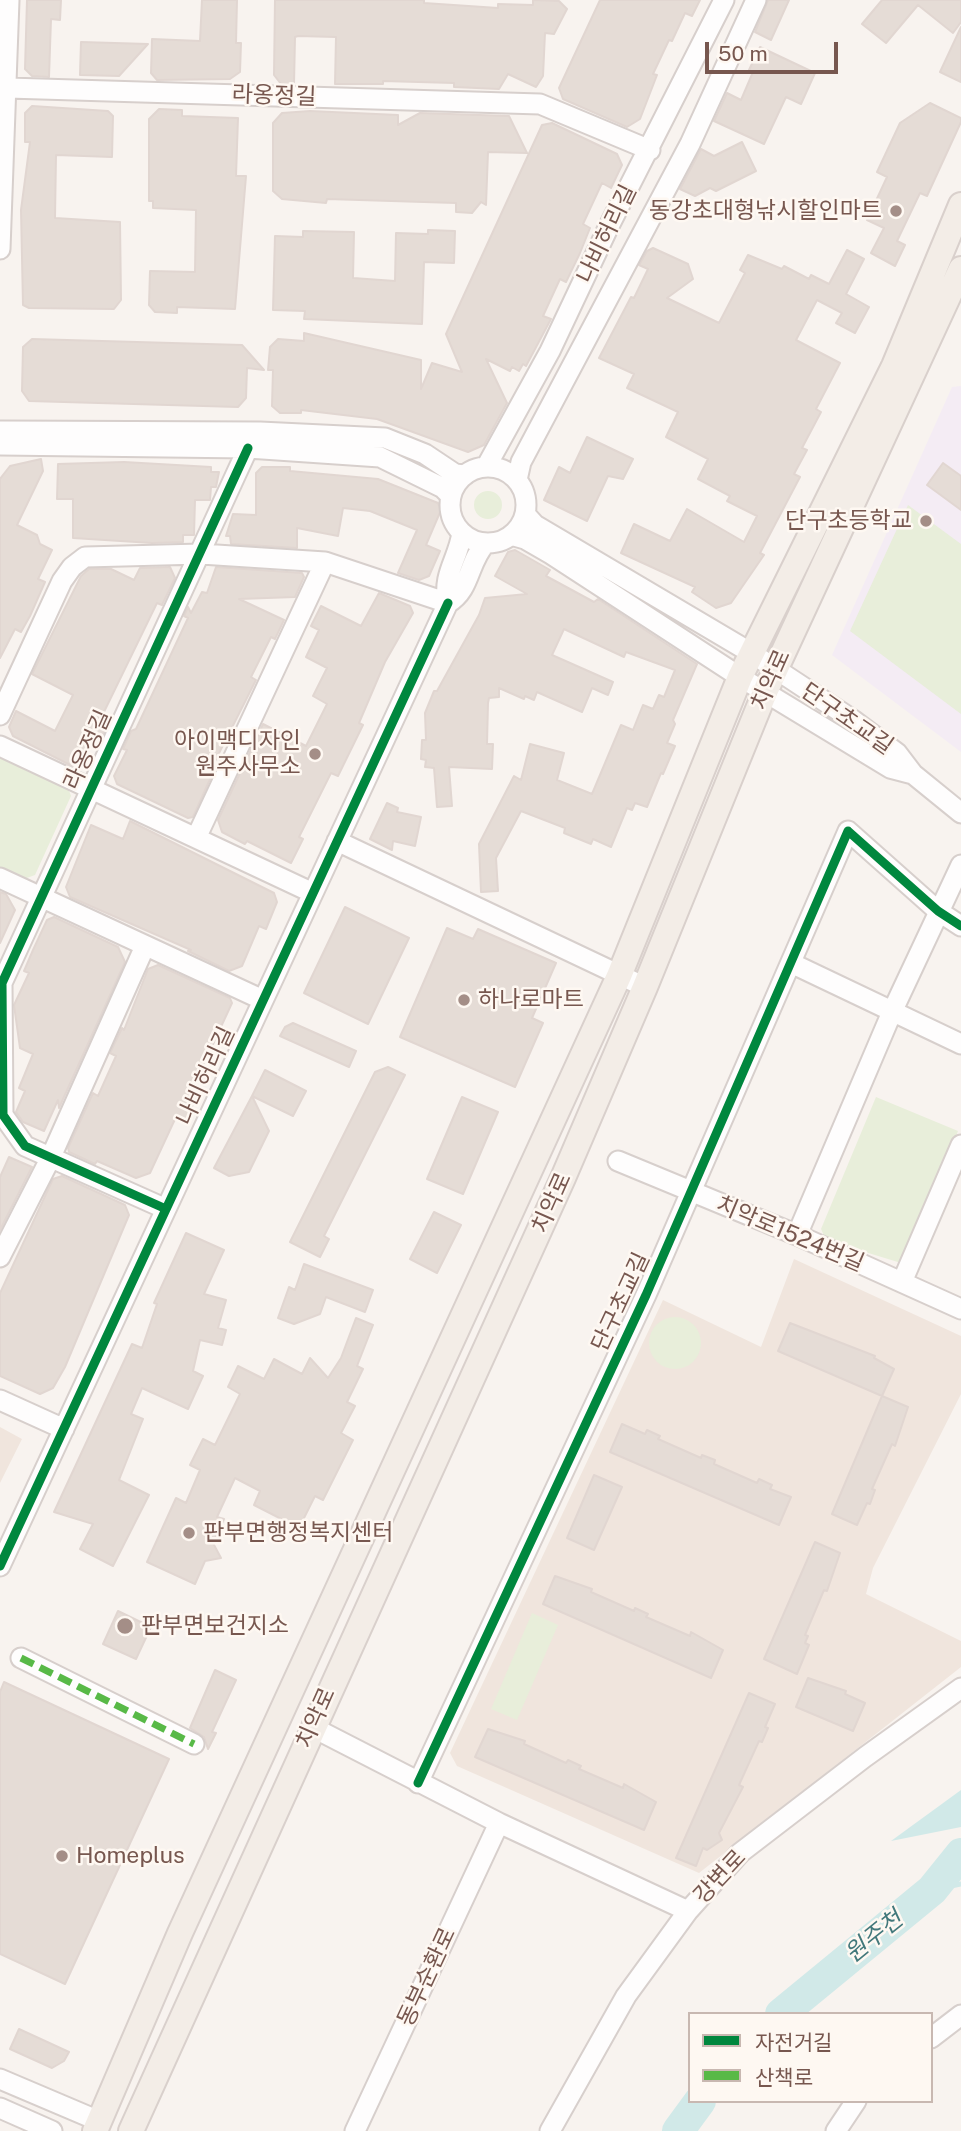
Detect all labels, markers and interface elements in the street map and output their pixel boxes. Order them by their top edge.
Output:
scale bar [709,28,842,72]
text: 50 m [718,41,768,66]
street label: 라옹정길 [231,81,317,111]
street label: 나비허리길 [571,180,643,288]
place label: 동강초대형낚시할인마트 [649,197,882,225]
marker: 동강초대형낚시할인마트 [888,203,904,219]
place label: 단구초등학교 [785,507,912,535]
marker: 단구초등학교 [918,513,934,529]
street label: 치악로 [745,645,797,715]
street label: 단구초교길 [796,677,898,761]
street label: 라옹정길 [58,706,118,794]
place label: 아이맥디자인 원주사무소 [174,727,301,781]
marker: 아이맥디자인 원주사무소 [307,746,323,762]
place label: 하나로마트 [478,986,584,1014]
marker: 하나로마트 [456,992,472,1008]
street label: 나비허리길 [171,1022,241,1130]
street label: 치악로 [526,1168,578,1238]
street label: 치악로1524번길 [712,1190,868,1278]
street label: 단구초교길 [586,1248,656,1356]
place label: 판부면행정복지센터 [203,1519,393,1547]
marker: 판부면행정복지센터 [181,1525,197,1541]
place label: 판부면보건지소 [141,1612,289,1640]
marker: 판부면보건지소 [115,1616,135,1636]
street label: 치악로 [290,1683,342,1753]
place label: Homeplus [76,1842,185,1870]
street label: 강변로 [688,1844,752,1910]
marker: Homeplus [54,1848,70,1864]
water label: 원주천 [839,1905,909,1969]
street label: 동부순환로 [392,1923,462,2031]
legend [688,2012,933,2103]
text: 자전거길 [755,2030,832,2055]
text: 산책로 [755,2065,813,2090]

